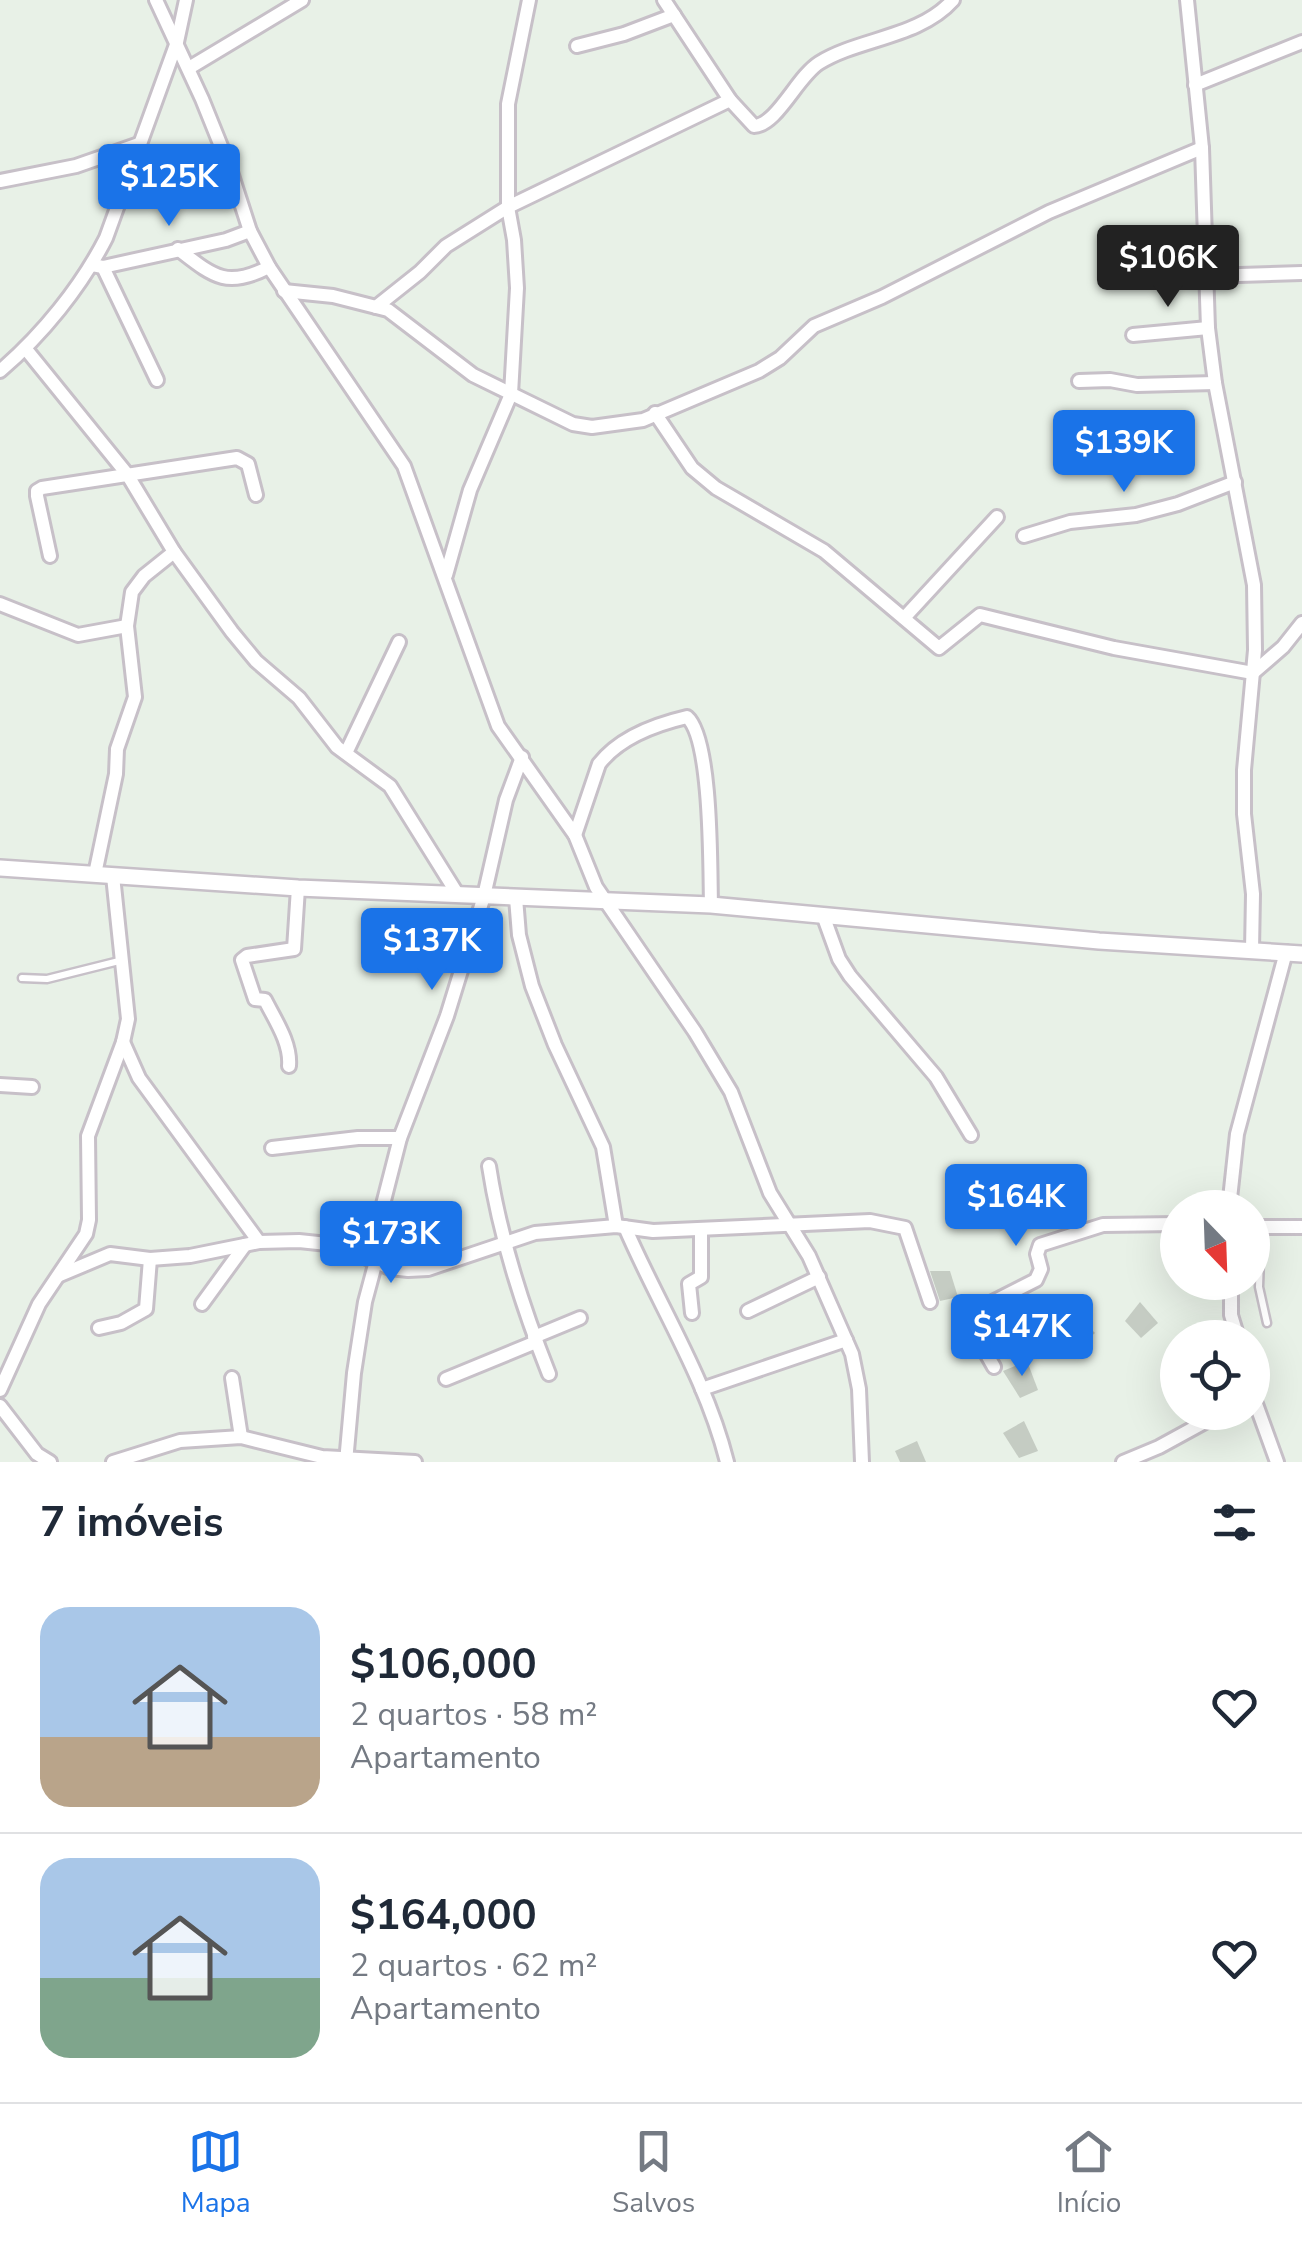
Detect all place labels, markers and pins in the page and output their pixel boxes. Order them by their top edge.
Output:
pin: $125K [99,144,239,229]
pin: $106K [1098,225,1238,310]
pin: $139K [1054,410,1194,495]
pin: $137K [362,908,502,993]
pin: $164K [946,1164,1086,1249]
pin: $173K [321,1201,461,1286]
pin: $147K [952,1294,1092,1379]

